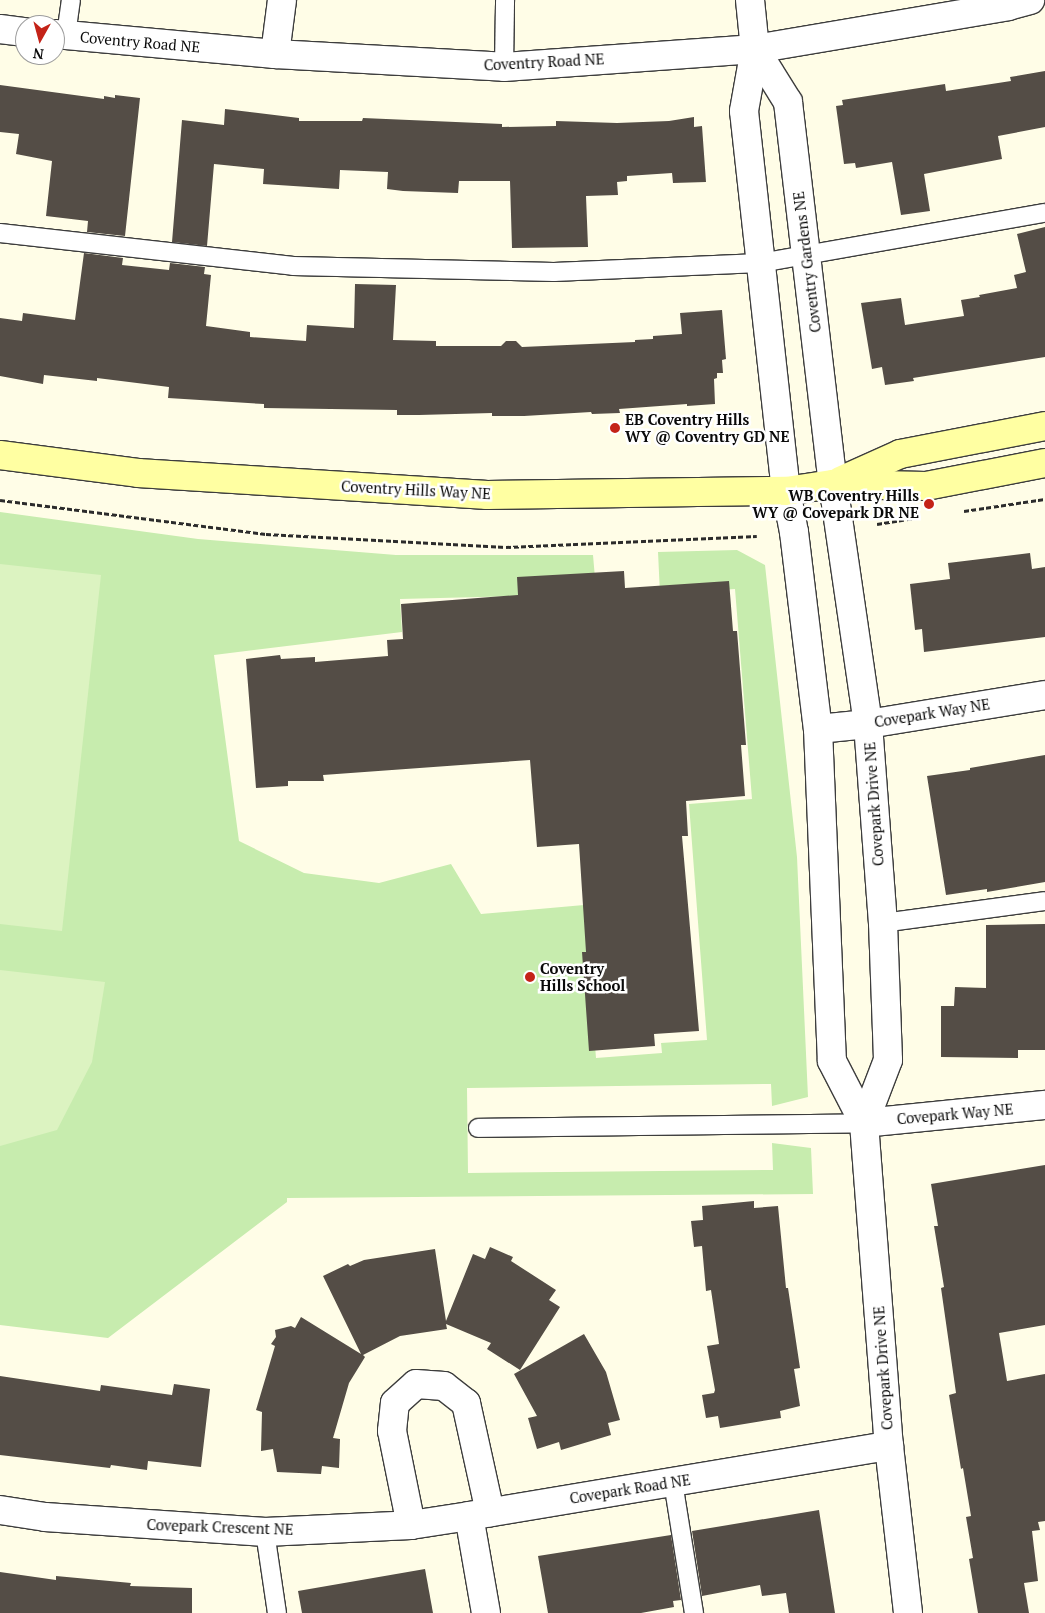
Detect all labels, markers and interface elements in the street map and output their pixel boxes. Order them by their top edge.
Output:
north arrow [15,15,65,65]
street label: Coventry Road NE [79,28,201,56]
text: N [32,44,45,64]
street label: Coventry Road NE [483,50,605,74]
street label: Coventry Gardens NE [789,190,825,334]
place label: EB Coventry Hills WY @ Coventry GD NE [625,410,789,445]
marker: EB Coventry Hills WY @ Coventry GD NE [609,422,621,434]
street label: Coventry Hills Way NE [341,477,491,503]
place label: WB Coventry Hills WY @ Covepark DR NE [752,486,919,521]
marker: WB Coventry Hills WY @ Covepark DR NE [923,498,935,510]
street label: Covepark Way NE [873,695,991,731]
street label: Covepark Drive NE [861,741,887,867]
place label: Coventry Hills School [540,959,625,994]
marker: Coventry Hills School [524,971,536,983]
street label: Covepark Way NE [896,1100,1014,1128]
street label: Covepark Drive NE [870,1305,896,1431]
street label: Covepark Road NE [568,1471,692,1507]
street label: Covepark Crescent NE [146,1515,294,1539]

